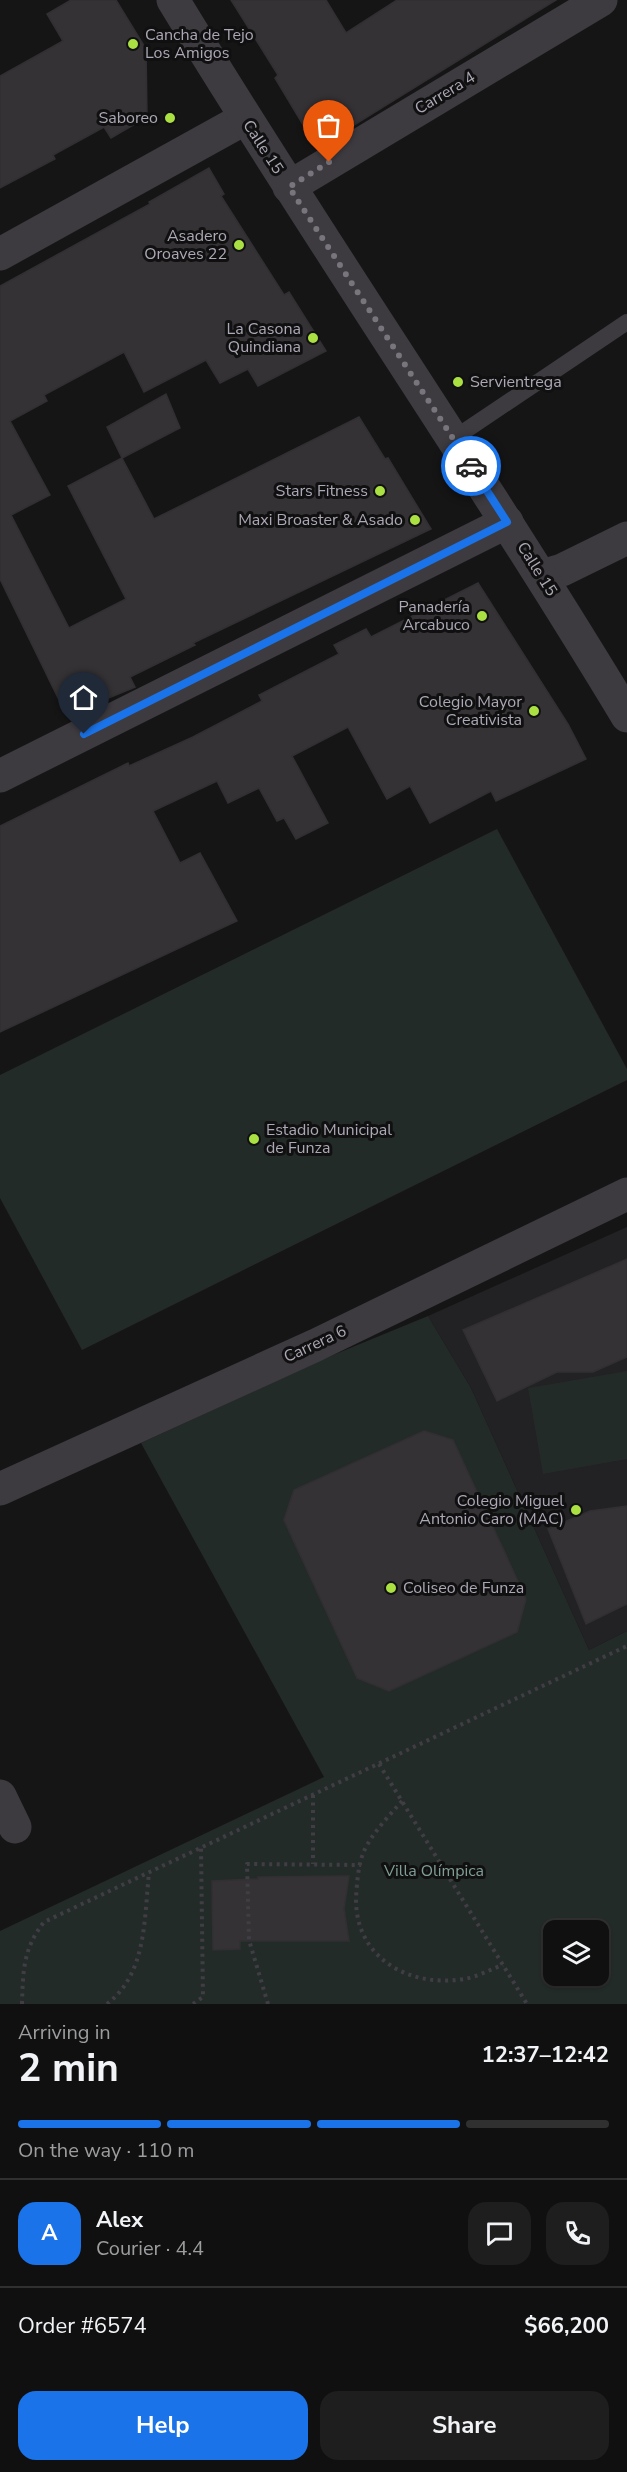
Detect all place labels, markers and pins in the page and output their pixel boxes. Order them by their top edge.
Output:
place label: Cancha de Tejo Los Amigos [145,24,254,64]
marker: Cancha de Tejo Los Amigos [126,37,140,51]
pin [303,100,354,162]
place label: Saboreo [98,107,158,129]
marker: Saboreo [163,111,177,125]
place label: Asadero Oroaves 22 [144,225,227,265]
marker: Asadero Oroaves 22 [232,238,246,252]
place label: La Casona Quindiana [227,318,301,358]
marker: La Casona Quindiana [306,331,320,345]
place label: Servientrega [470,371,562,393]
marker: Servientrega [451,375,465,389]
place label: Stars Fitness [276,480,368,502]
marker: Stars Fitness [373,484,387,498]
place label: Maxi Broaster & Asado [238,509,403,531]
marker: Maxi Broaster & Asado [408,513,422,527]
place label: Panadería Arcabuco [398,596,470,636]
marker: Panadería Arcabuco [475,609,489,623]
pin [58,672,109,734]
place label: Colegio Mayor Creativista [419,691,522,731]
marker: Colegio Mayor Creativista [527,704,541,718]
place label: Estadio Municipal de Funza [266,1119,392,1159]
marker: Estadio Municipal de Funza [247,1132,261,1146]
place label: Colegio Miguel Antonio Caro (MAC) [419,1490,564,1530]
marker: Colegio Miguel Antonio Caro (MAC) [569,1503,583,1517]
place label: Coliseo de Funza [403,1577,524,1599]
marker: Coliseo de Funza [384,1581,398,1595]

